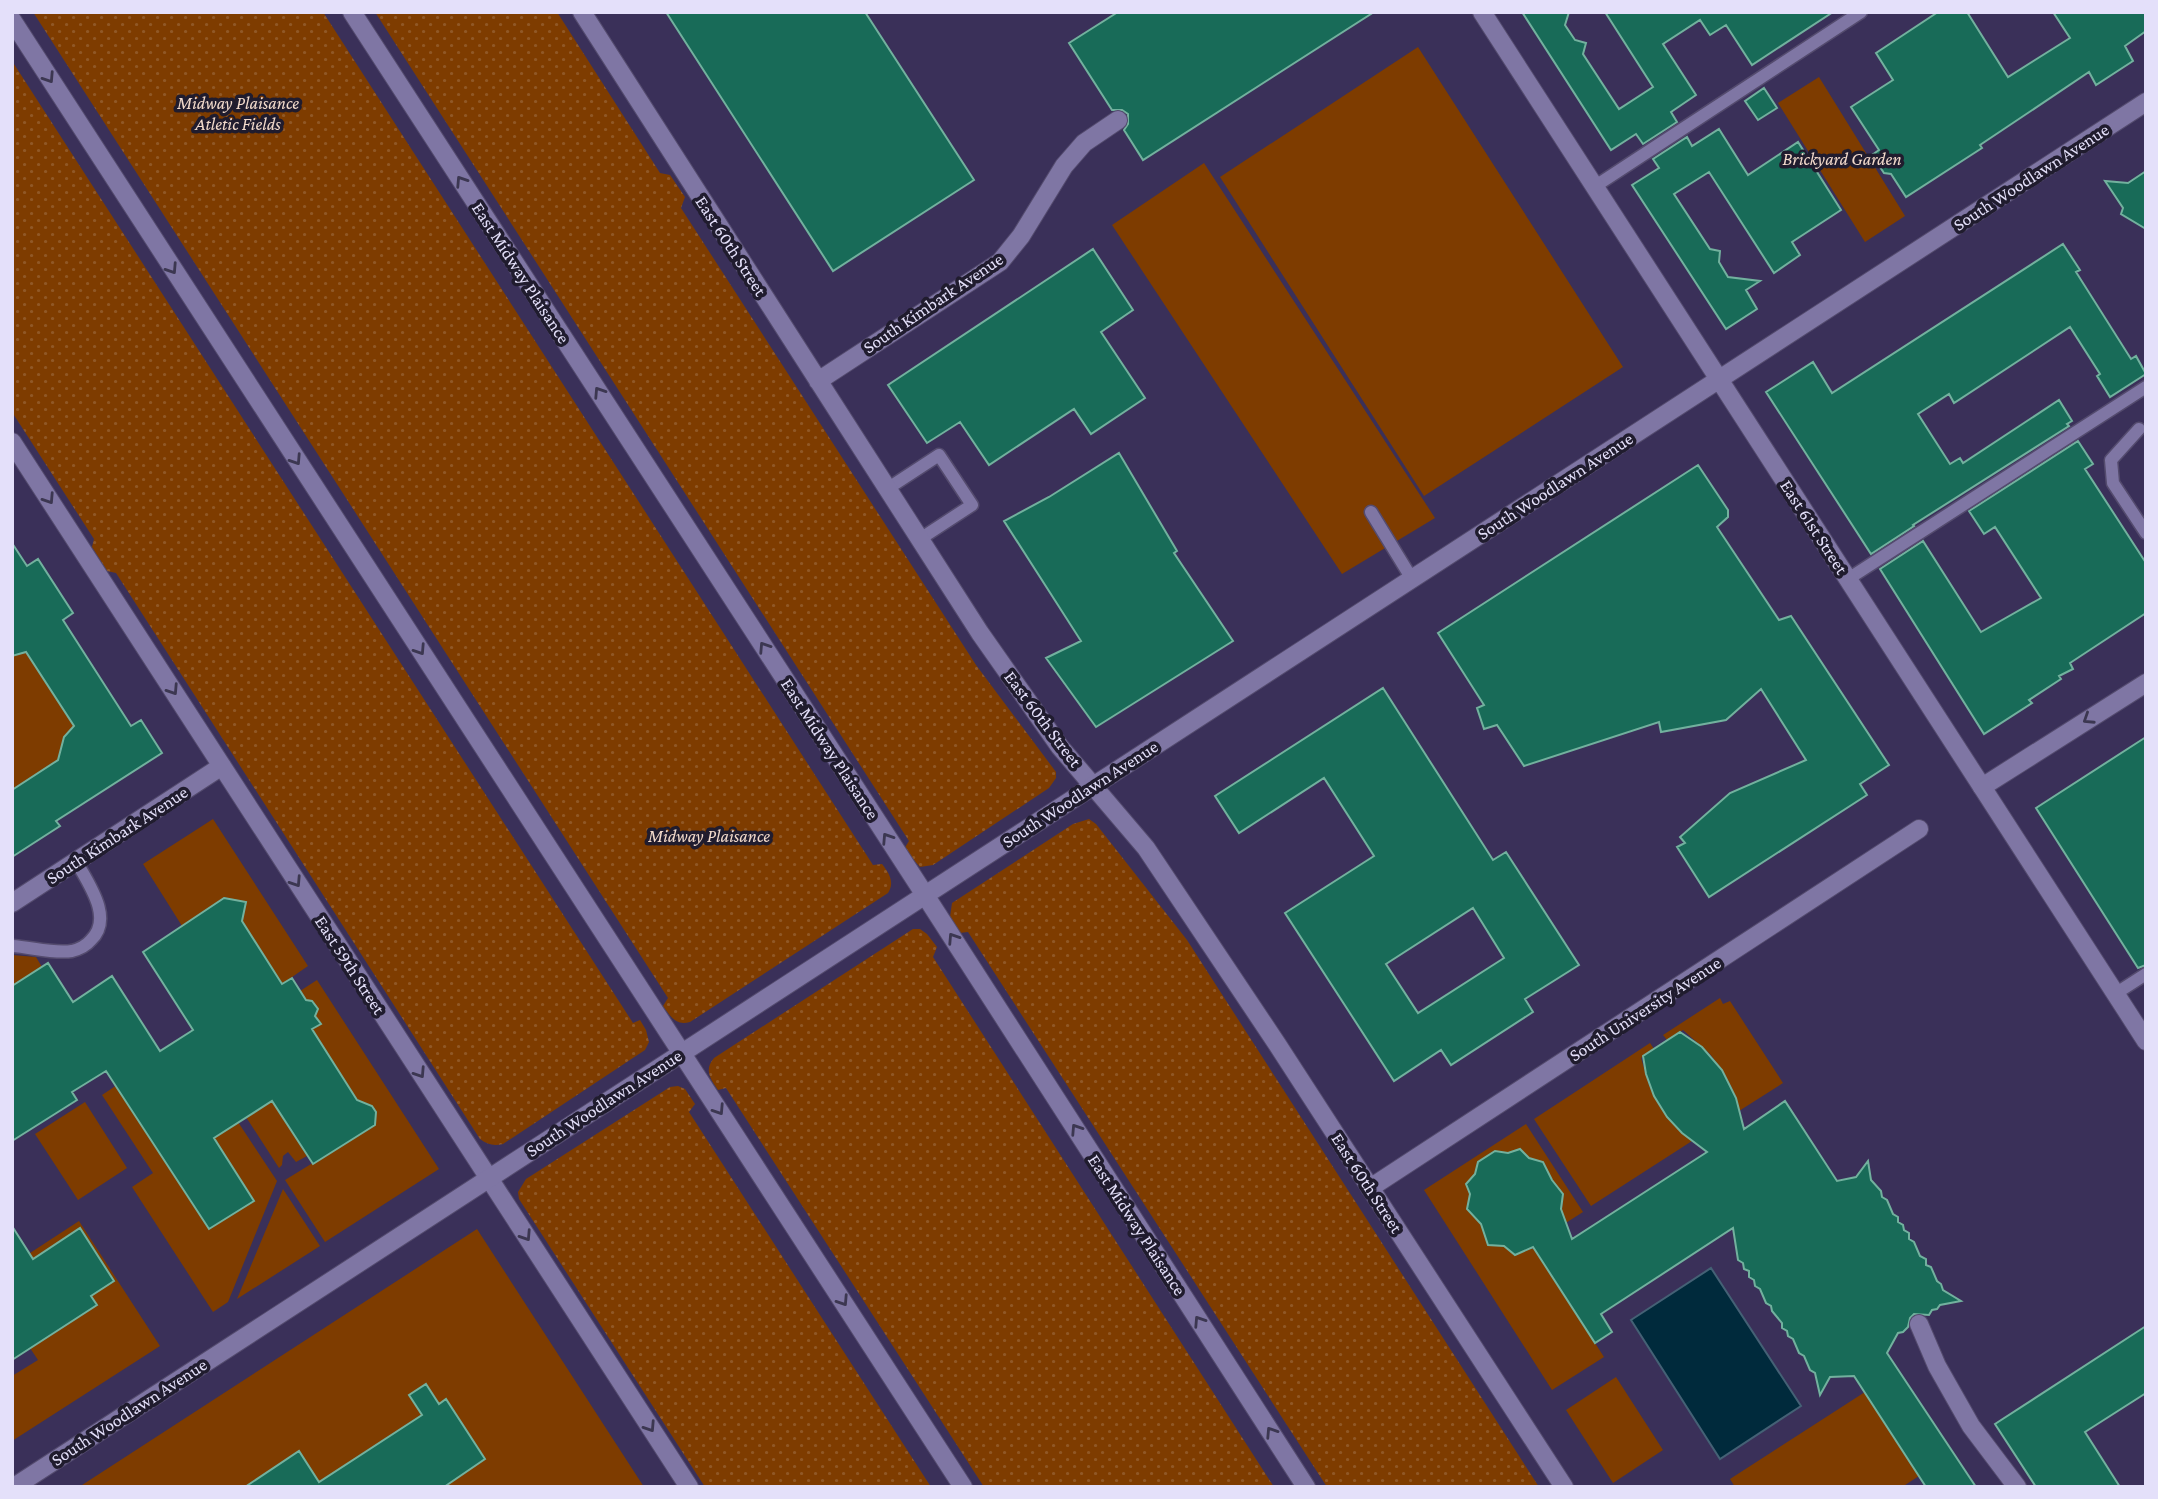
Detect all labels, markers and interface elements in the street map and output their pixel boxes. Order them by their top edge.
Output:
one-way arrow [41,70,54,83]
park label: Midway Plaisance Atletic Fields [176,93,299,134]
street label: South Woodlawn Avenue [1950,119,2113,235]
park label: Brickyard Garden [1783,149,1901,169]
one-way arrow [457,175,470,188]
street label: East 60th Street [691,192,771,301]
street label: East Midway Plaisance [468,199,574,347]
street label: South Kimbark Avenue [859,249,1007,357]
one-way arrow [164,261,177,274]
one-way arrow [594,387,607,400]
street label: South Woodlawn Avenue [1474,428,1637,544]
one-way arrow [287,452,300,465]
street label: East 61st Street [1776,476,1852,579]
one-way arrow [41,492,54,505]
one-way arrow [759,642,772,655]
one-way arrow [412,643,425,656]
street label: East 60th Street [1000,667,1086,772]
street label: East Midway Plaisance [777,675,883,823]
one-way arrow [165,683,178,696]
one-way arrow [2083,711,2096,724]
street label: South Woodlawn Avenue [999,736,1162,852]
street label: South Kimbark Avenue [43,782,191,888]
park label: Midway Plaisance [647,826,770,846]
one-way arrow [883,833,896,846]
one-way arrow [288,874,301,887]
street label: East 59th Street [311,912,390,1019]
one-way arrow [949,933,961,946]
street label: South University Avenue [1566,952,1725,1065]
street label: South Woodlawn Avenue [523,1045,686,1161]
one-way arrow [412,1065,425,1078]
one-way arrow [711,1102,724,1115]
one-way arrow [1071,1124,1084,1137]
street label: East 60th Street [1327,1129,1407,1238]
street label: East Midway Plaisance [1084,1151,1190,1299]
one-way arrow [517,1228,530,1241]
one-way arrow [835,1293,847,1306]
one-way arrow [1194,1315,1207,1328]
street label: South Woodlawn Avenue [48,1354,211,1470]
one-way arrow [641,1419,654,1432]
one-way arrow [1266,1427,1279,1440]

